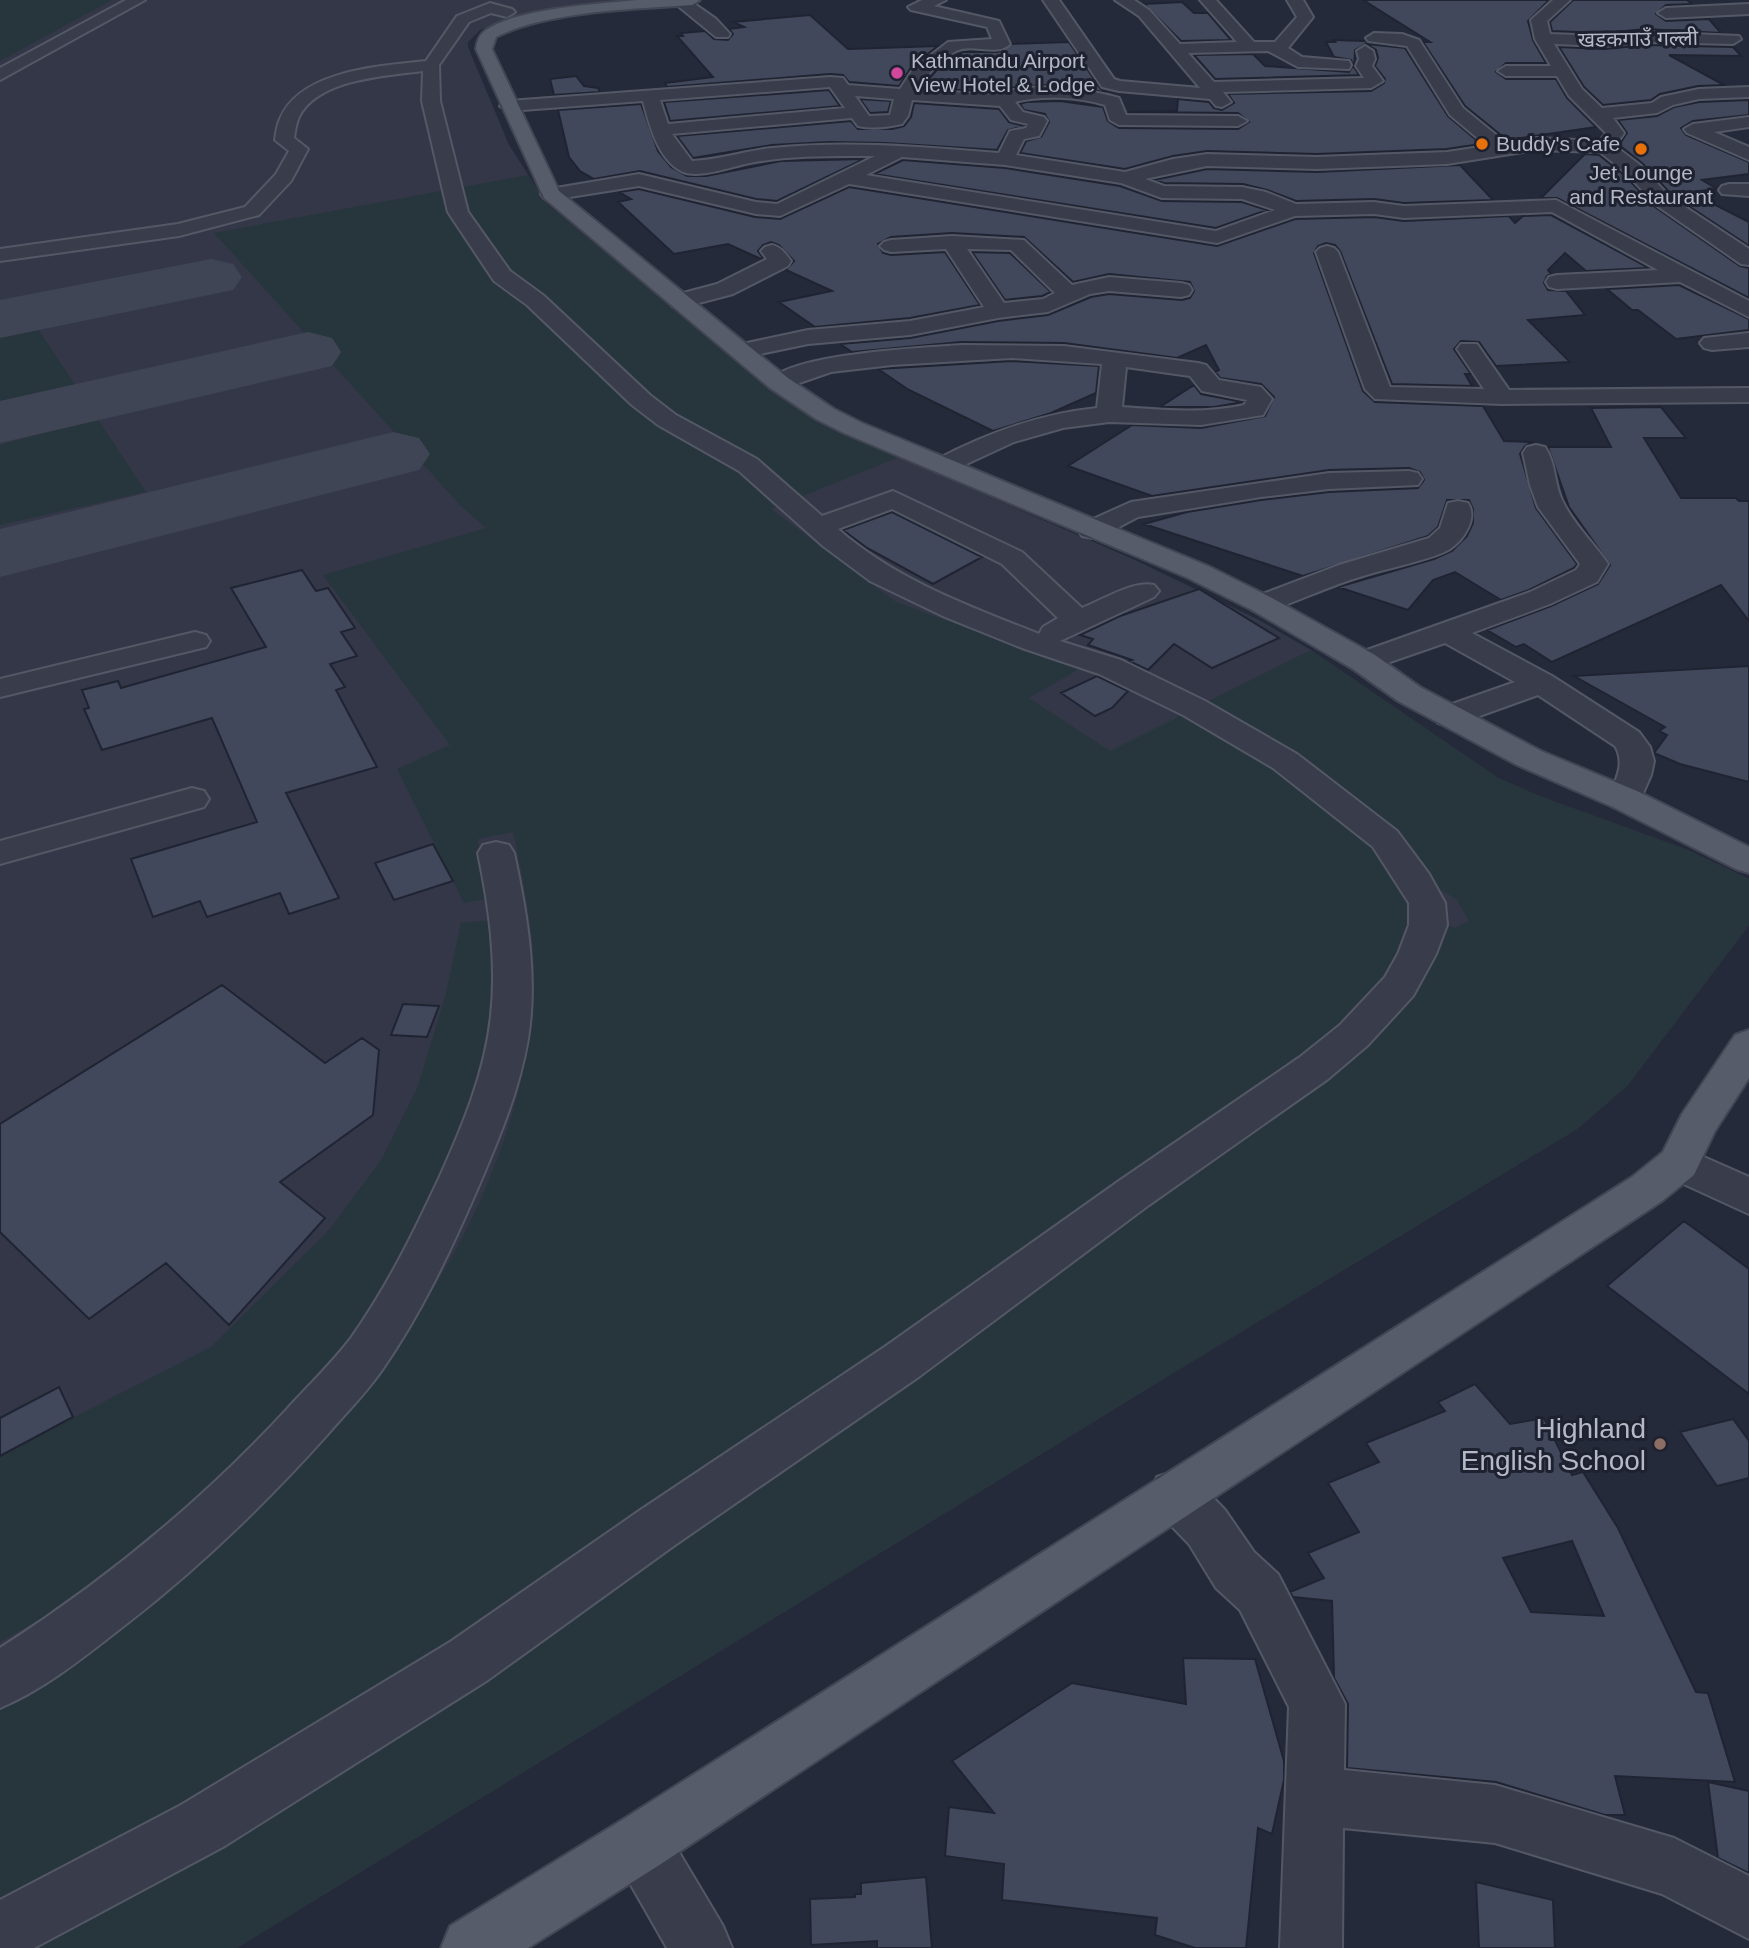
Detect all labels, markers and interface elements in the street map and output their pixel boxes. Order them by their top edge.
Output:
street label: खडकगाउँ गल्ली [1578,26,1699,51]
place label: Kathmandu Airport View Hotel & Lodge [911,49,1095,96]
marker: Kathmandu Airport View Hotel & Lodge [889,65,905,81]
place label: Buddy's Cafe [1496,132,1620,155]
marker: Buddy's Cafe [1474,136,1490,152]
marker: Jet Lounge and Restaurant [1633,141,1649,157]
place label: Jet Lounge and Restaurant [1569,161,1713,208]
place label: Highland English School [1461,1413,1646,1476]
marker: Highland English School [1652,1436,1668,1452]

